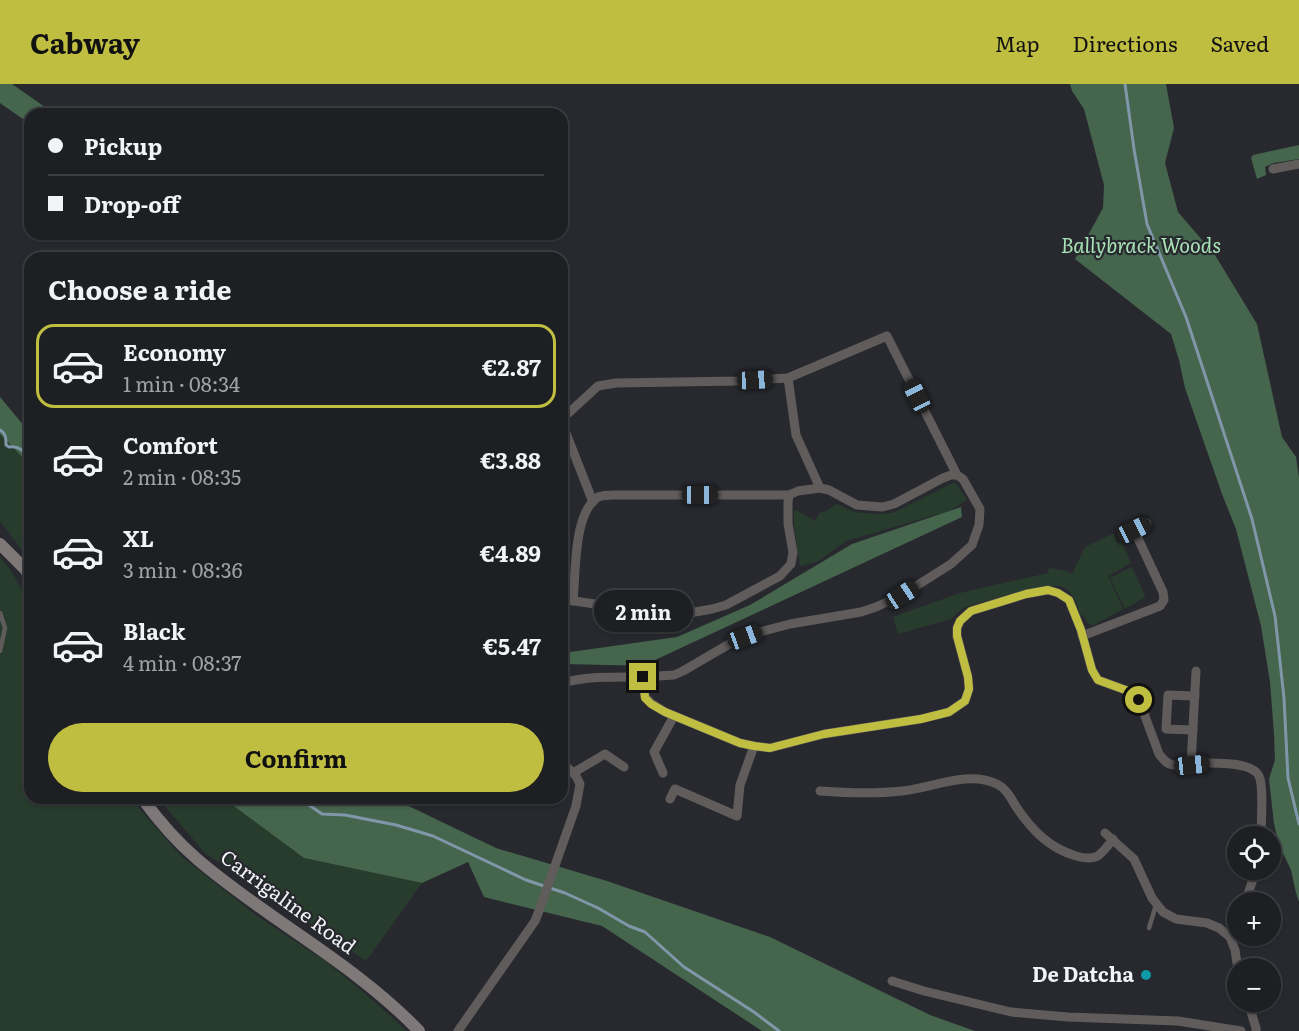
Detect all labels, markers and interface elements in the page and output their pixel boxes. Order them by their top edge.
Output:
text: Cabway [30,21,140,63]
text: Map [995,27,1040,58]
text: Directions [1073,27,1178,58]
text: Saved [1211,27,1269,58]
text: Pickup [84,129,162,162]
text: Drop-off [84,187,180,220]
park label: Ballybrack Woods [1061,229,1221,259]
text: Choose a ride [48,268,231,308]
text: Economy [123,335,226,368]
icon: car [51,339,105,393]
text: €2.87 [482,350,541,383]
text: 1 min · 08:34 [123,368,240,398]
car [737,370,773,390]
car [901,376,933,416]
text: Comfort [123,428,218,461]
icon: car [51,432,105,486]
text: €3.88 [480,443,541,476]
text: 2 min · 08:35 [123,461,241,491]
car [682,486,718,504]
car [1114,514,1154,546]
text: XL [123,521,154,554]
icon: car [51,525,105,579]
text: €4.89 [480,536,541,569]
text: 3 min · 08:36 [123,554,242,584]
car [882,578,922,612]
callout: 2 min [594,590,692,632]
text: 2 min [616,596,671,626]
text: Black [123,614,185,647]
icon: car [51,618,105,672]
car [725,622,765,652]
text: €5.47 [483,629,541,662]
text: 4 min · 08:37 [123,647,241,677]
route end [629,663,656,690]
route start [1125,686,1152,713]
button: Confirm [48,723,544,792]
car [1173,754,1211,776]
map controls [1227,826,1281,1012]
button: locate [1227,826,1281,880]
street label: Carrigaline Road [215,841,363,960]
button: + [1227,892,1281,946]
place label: De Datcha [1032,958,1134,988]
button: − [1227,958,1281,1012]
marker: De Datcha [1139,968,1153,982]

